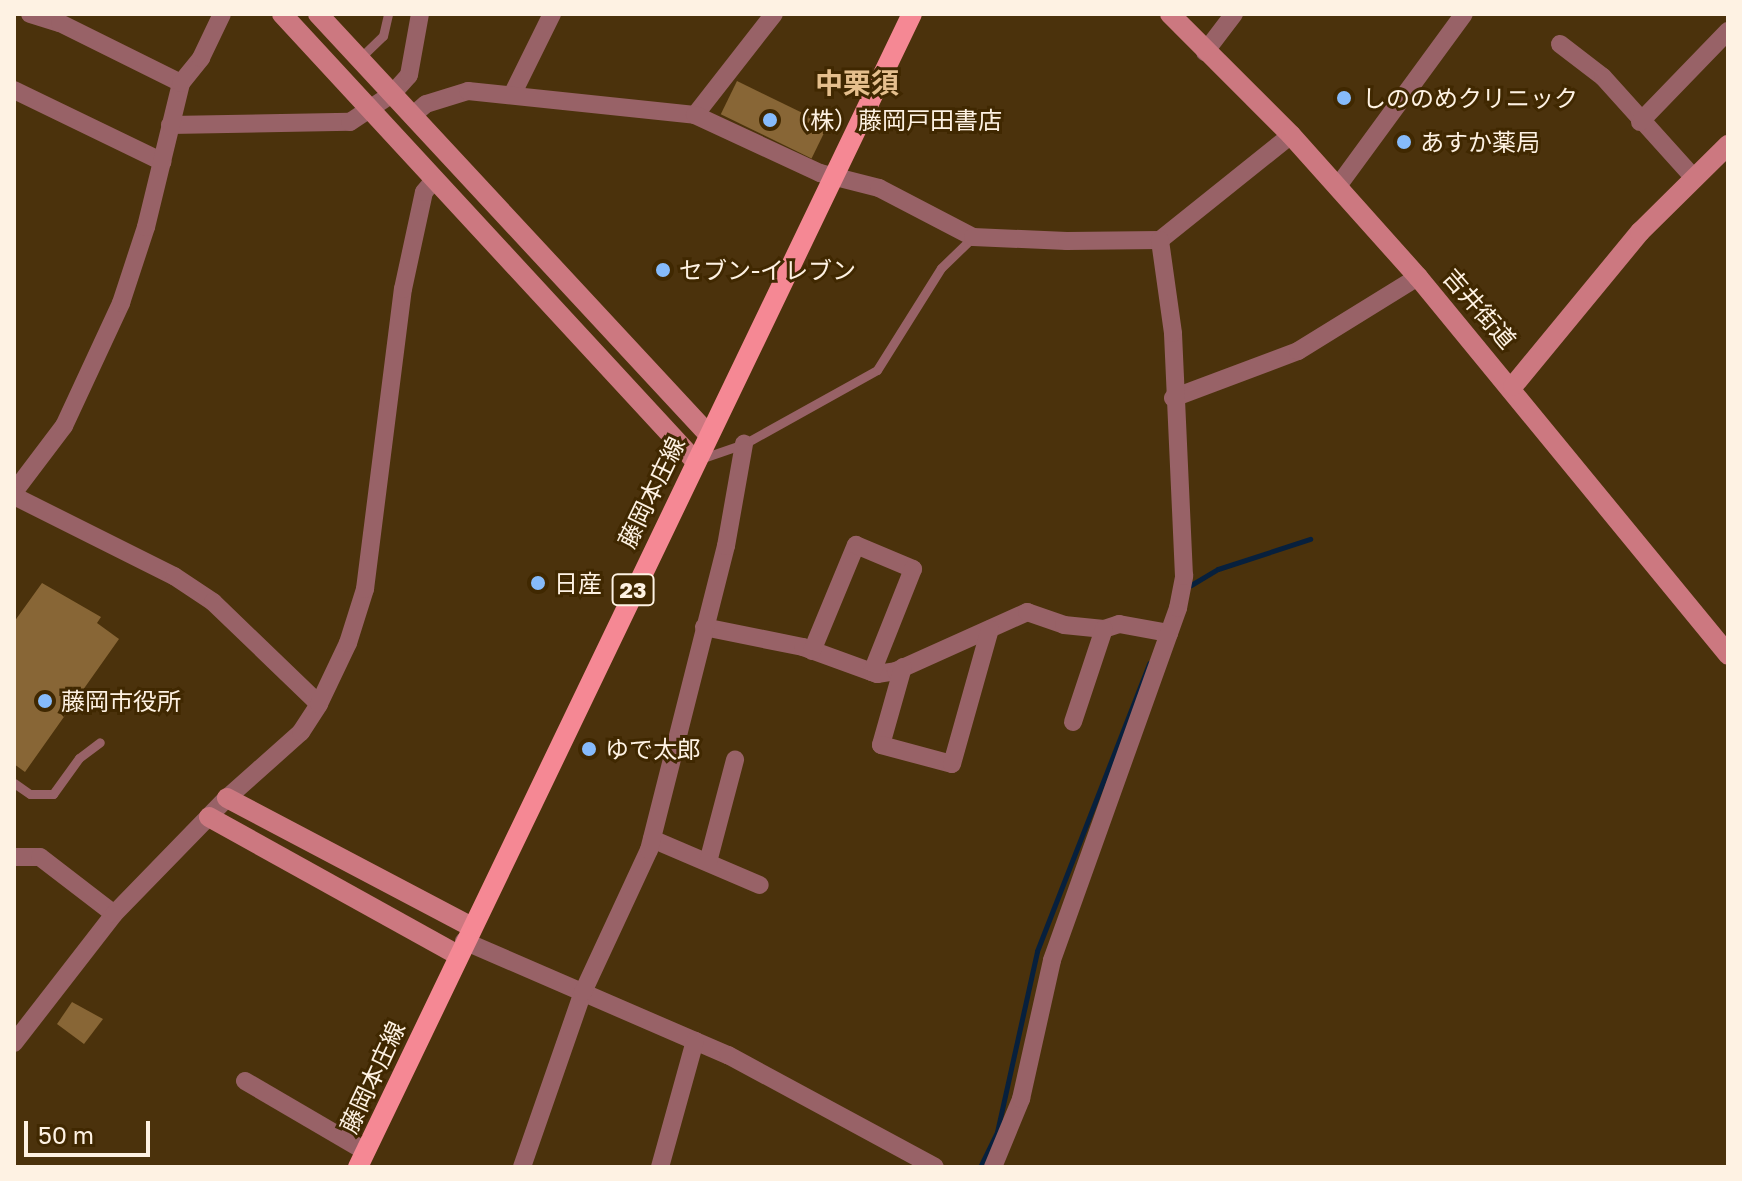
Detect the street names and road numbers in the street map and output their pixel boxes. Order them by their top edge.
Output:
street label: 吉井街道 [1438,262,1522,354]
street label: 藤岡本庄線 [612,432,690,552]
road number: 23 [611,572,655,608]
street label: 藤岡本庄線 [334,1017,410,1137]

